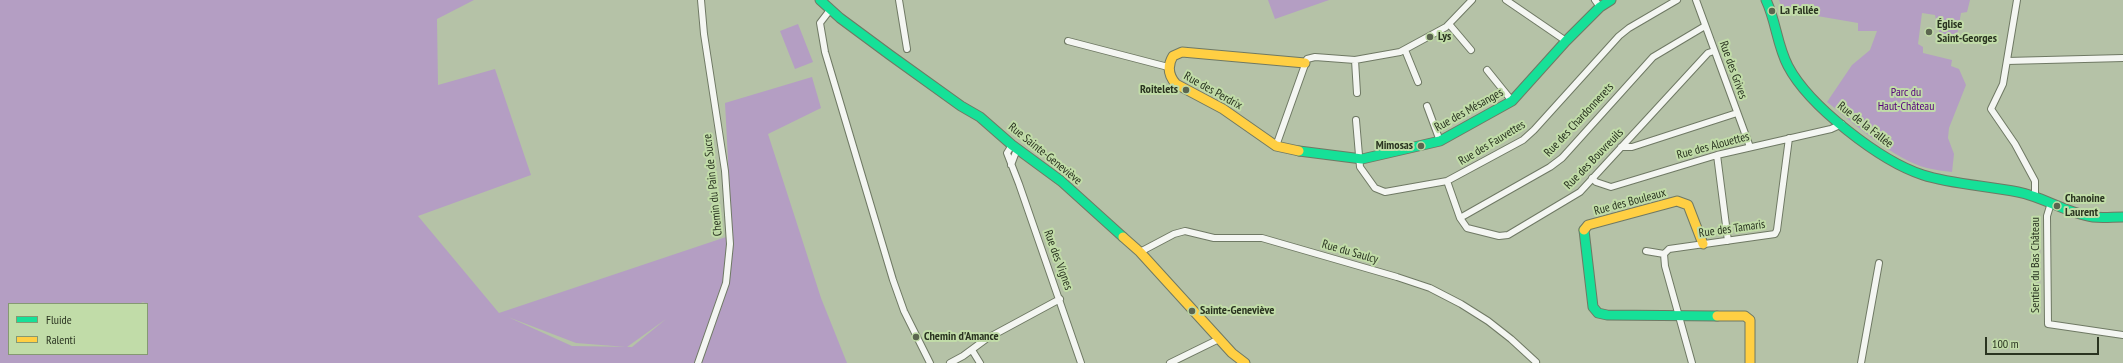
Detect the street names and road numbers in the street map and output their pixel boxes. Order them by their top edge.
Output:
street label: Rue des Grives [1716,39,1750,101]
street label: Rue des Perdrix [1181,69,1245,113]
street label: Rue des Chardonnerets [1541,80,1617,160]
street label: Rue des Mésanges [1432,85,1506,135]
street label: Rue de la Fallée [1834,99,1896,151]
street label: Rue des Fauvettes [1456,117,1528,169]
street label: Rue Sainte-Geneviève [1005,120,1085,188]
street label: Rue des Bouvreuils [1561,126,1627,192]
street label: Rue des Alouettes [1675,129,1751,163]
street label: Chemin du Pain de Sucre [700,133,726,237]
street label: Rue des Bouleaux [1592,185,1668,219]
street label: Rue des Tamaris [1698,217,1766,241]
street label: Sentier du Bas Château [2029,217,2043,313]
street label: Rue des Vignes [1040,228,1076,292]
street label: Rue du Saulcy [1320,237,1380,267]

